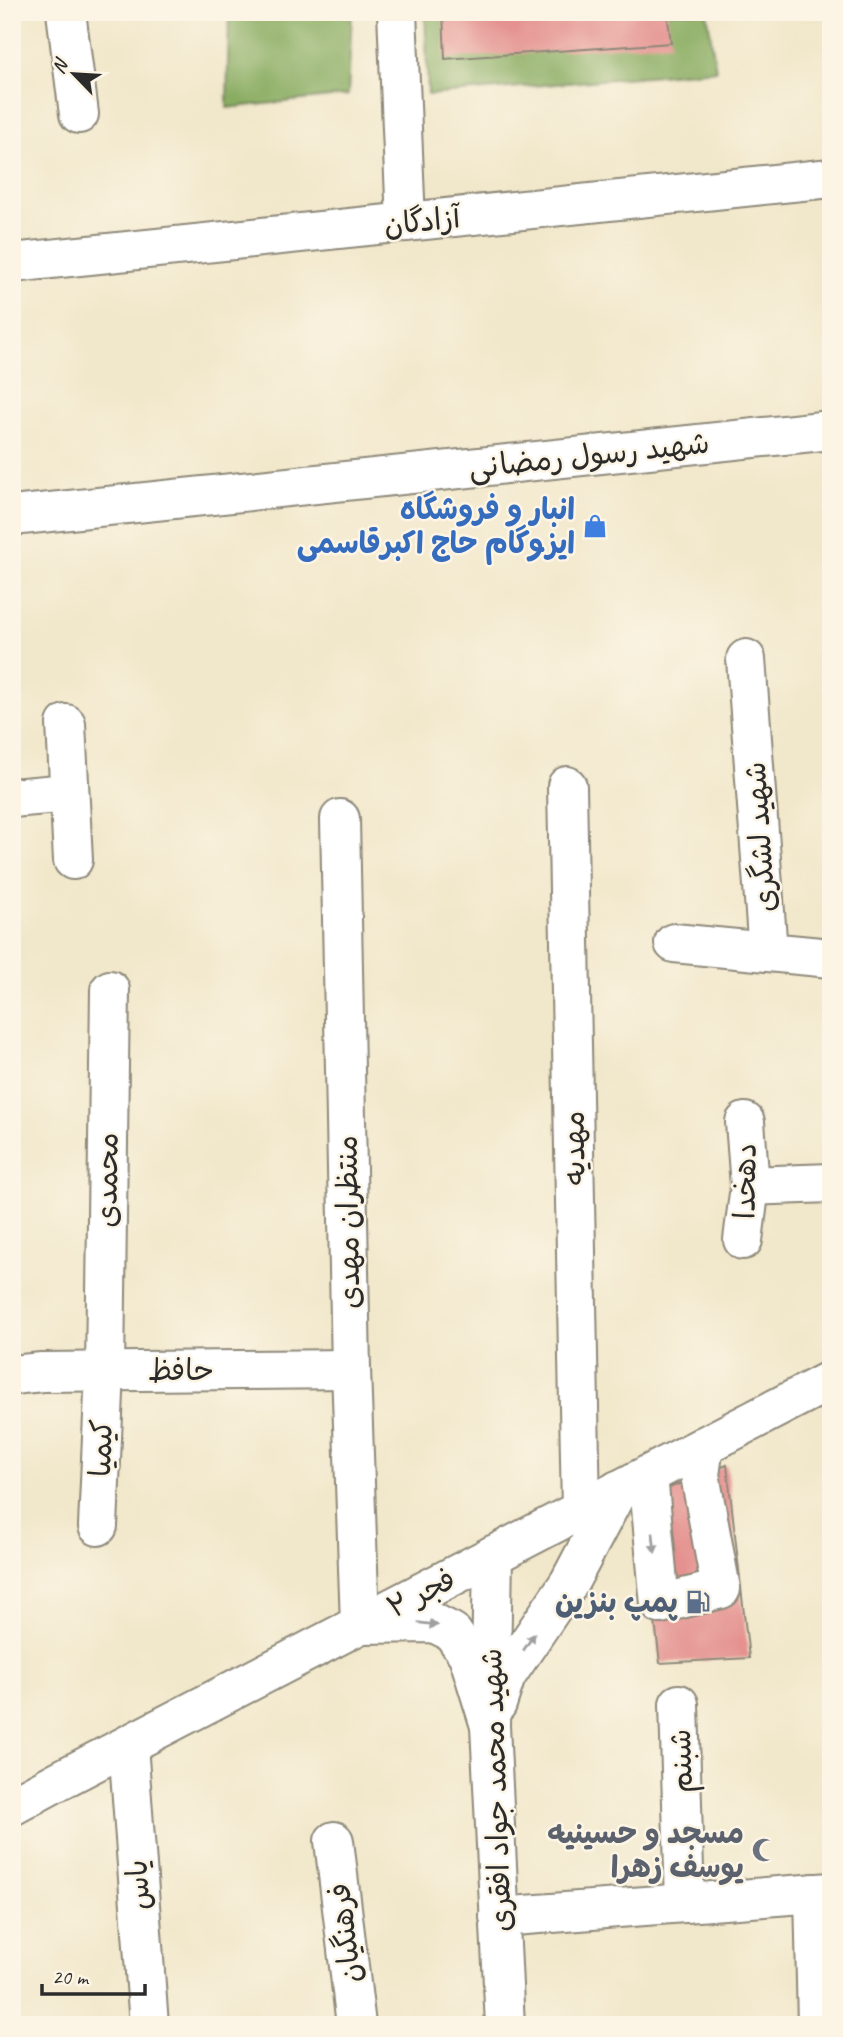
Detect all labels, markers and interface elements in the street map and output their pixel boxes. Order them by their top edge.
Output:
north arrow [38,38,108,108]
text: N [46,54,74,78]
street label: آزادگان [382,198,464,244]
street label: شهید رسول رمضانی [467,423,711,487]
place label: انبار و فروشگاه ایزوگام حاج اکبرقاسمی [297,490,575,565]
shop icon: انبار و فروشگاه ایزوگام حاج اکبرقاسمی [581,512,609,540]
street label: شهید لشگری [736,761,784,913]
street label: مهدیه [554,1110,594,1186]
street label: محمدی [87,1132,127,1228]
street label: منتظران مهدی [327,1135,369,1309]
street label: دهخدا [725,1143,765,1219]
street label: حافظ [148,1351,214,1389]
street label: کیمیا [81,1418,121,1478]
one-way arrow [649,1532,660,1554]
street label: فجر ۲ [380,1560,462,1626]
place label: پمپ بنزین [555,1583,678,1621]
fuel station icon: پمپ بنزین [684,1588,712,1616]
one-way arrow [417,1619,439,1630]
one-way arrow [522,1633,535,1652]
street label: شهید محمد جواد افقری [472,1648,520,1932]
street label: شبنم [661,1728,704,1794]
place label: مسجد و حسینیه یوسف زهرا [547,1814,744,1886]
mosque icon: مسجد و حسینیه یوسف زهرا [750,1836,778,1864]
street label: یاس [117,1858,159,1912]
street label: فرهنگیان [320,1881,370,1985]
scale bar [42,1953,145,1997]
text: 20 m [52,1964,90,1990]

